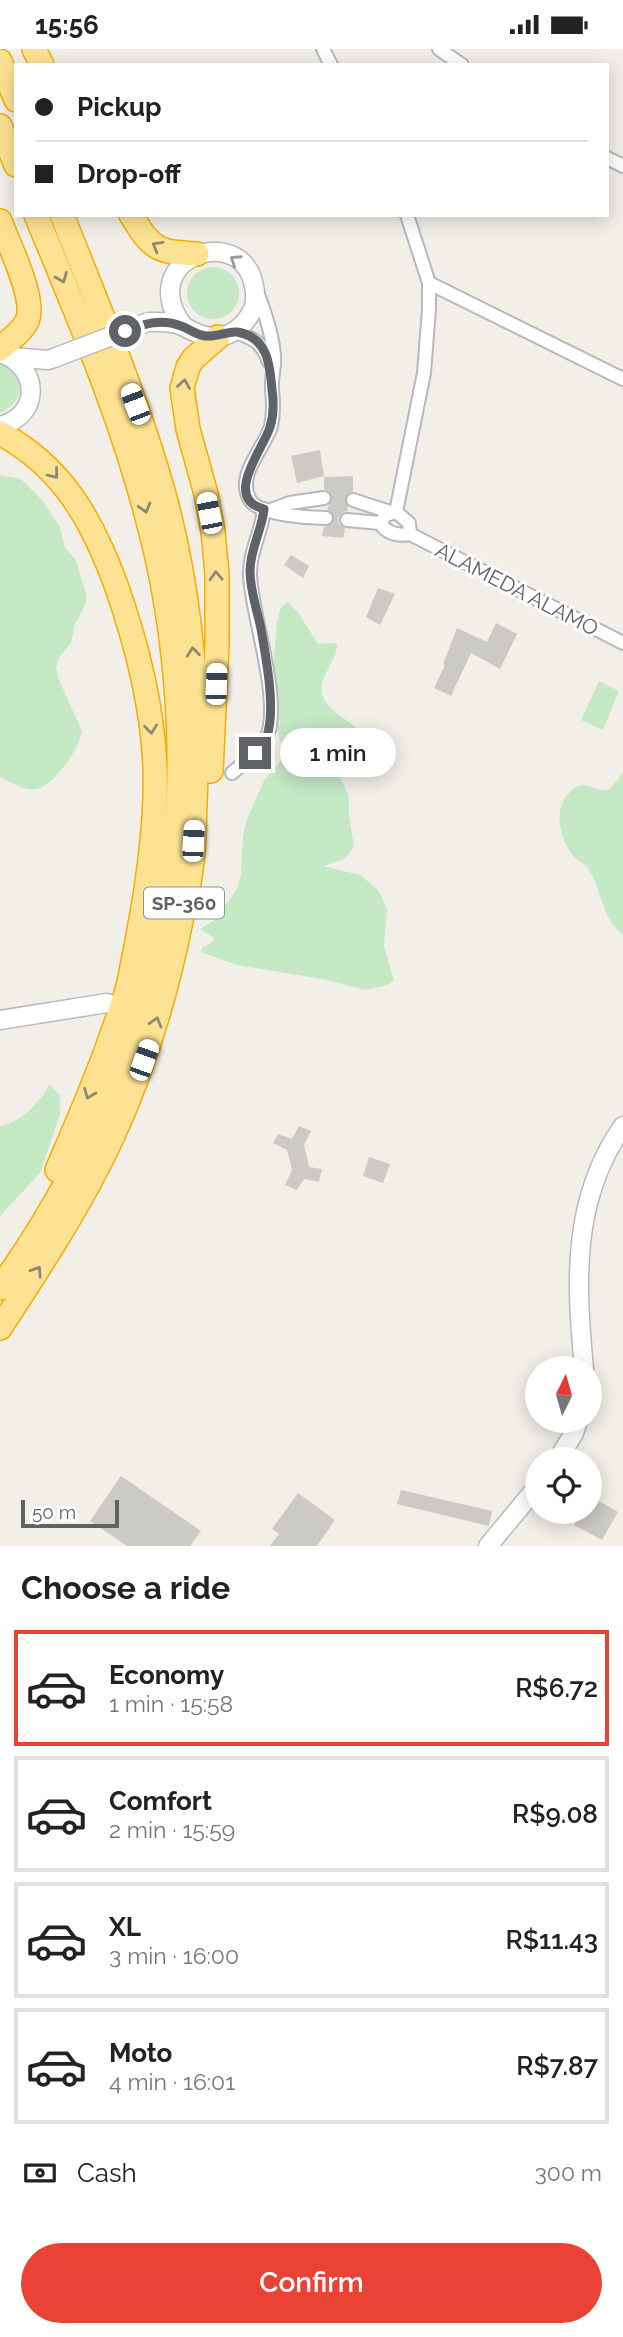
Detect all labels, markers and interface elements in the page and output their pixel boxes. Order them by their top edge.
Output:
text: 15:56 [35,10,99,40]
text: Pickup [77,92,162,122]
text: Drop-off [77,159,181,189]
one-way arrow [152,241,165,254]
one-way arrow [229,255,242,268]
one-way arrow [53,272,67,284]
route start [109,315,141,347]
one-way arrow [176,378,191,390]
car [118,381,153,427]
one-way arrow [45,466,58,479]
car [195,490,224,536]
one-way arrow [136,502,151,514]
street label: ALAMEDA ALAMO [431,537,603,641]
one-way arrow [209,570,224,581]
one-way arrow [185,646,200,658]
car [205,663,228,705]
one-way arrow [144,723,159,735]
callout: 1 min [280,729,395,777]
route end [239,737,271,769]
text: 1 min [309,739,367,766]
car [182,819,205,863]
road number: SP-360 [144,887,224,919]
one-way arrow [148,1017,163,1029]
car [127,1037,162,1083]
one-way arrow [83,1087,97,1100]
one-way arrow [29,1266,42,1279]
north arrow [525,1356,602,1433]
map controls [525,1356,602,1524]
button: locate [525,1447,602,1524]
scale bar [21,1497,119,1529]
text: 50 m [32,1501,76,1523]
text: Choose a ride [21,1569,230,1606]
icon: car [25,1657,88,1720]
text: Economy [109,1660,224,1690]
text: R$6.72 [515,1673,598,1703]
text: 1 min · 15:58 [109,1690,233,1717]
icon: car [25,1783,88,1846]
text: Comfort [109,1786,212,1816]
text: R$9.08 [512,1799,598,1829]
text: 2 min · 15:59 [109,1816,235,1843]
icon: car [25,1909,88,1972]
text: XL [109,1912,141,1942]
text: R$11.43 [506,1925,598,1955]
text: 3 min · 16:00 [109,1942,239,1969]
icon: car [25,2035,88,2098]
text: Moto [109,2038,172,2068]
text: R$7.87 [516,2051,598,2081]
text: 4 min · 16:01 [109,2068,235,2095]
icon: cash [21,2154,59,2192]
text: Cash [77,2158,137,2188]
text: 300 m [535,2159,602,2186]
button: Confirm [21,2243,602,2323]

